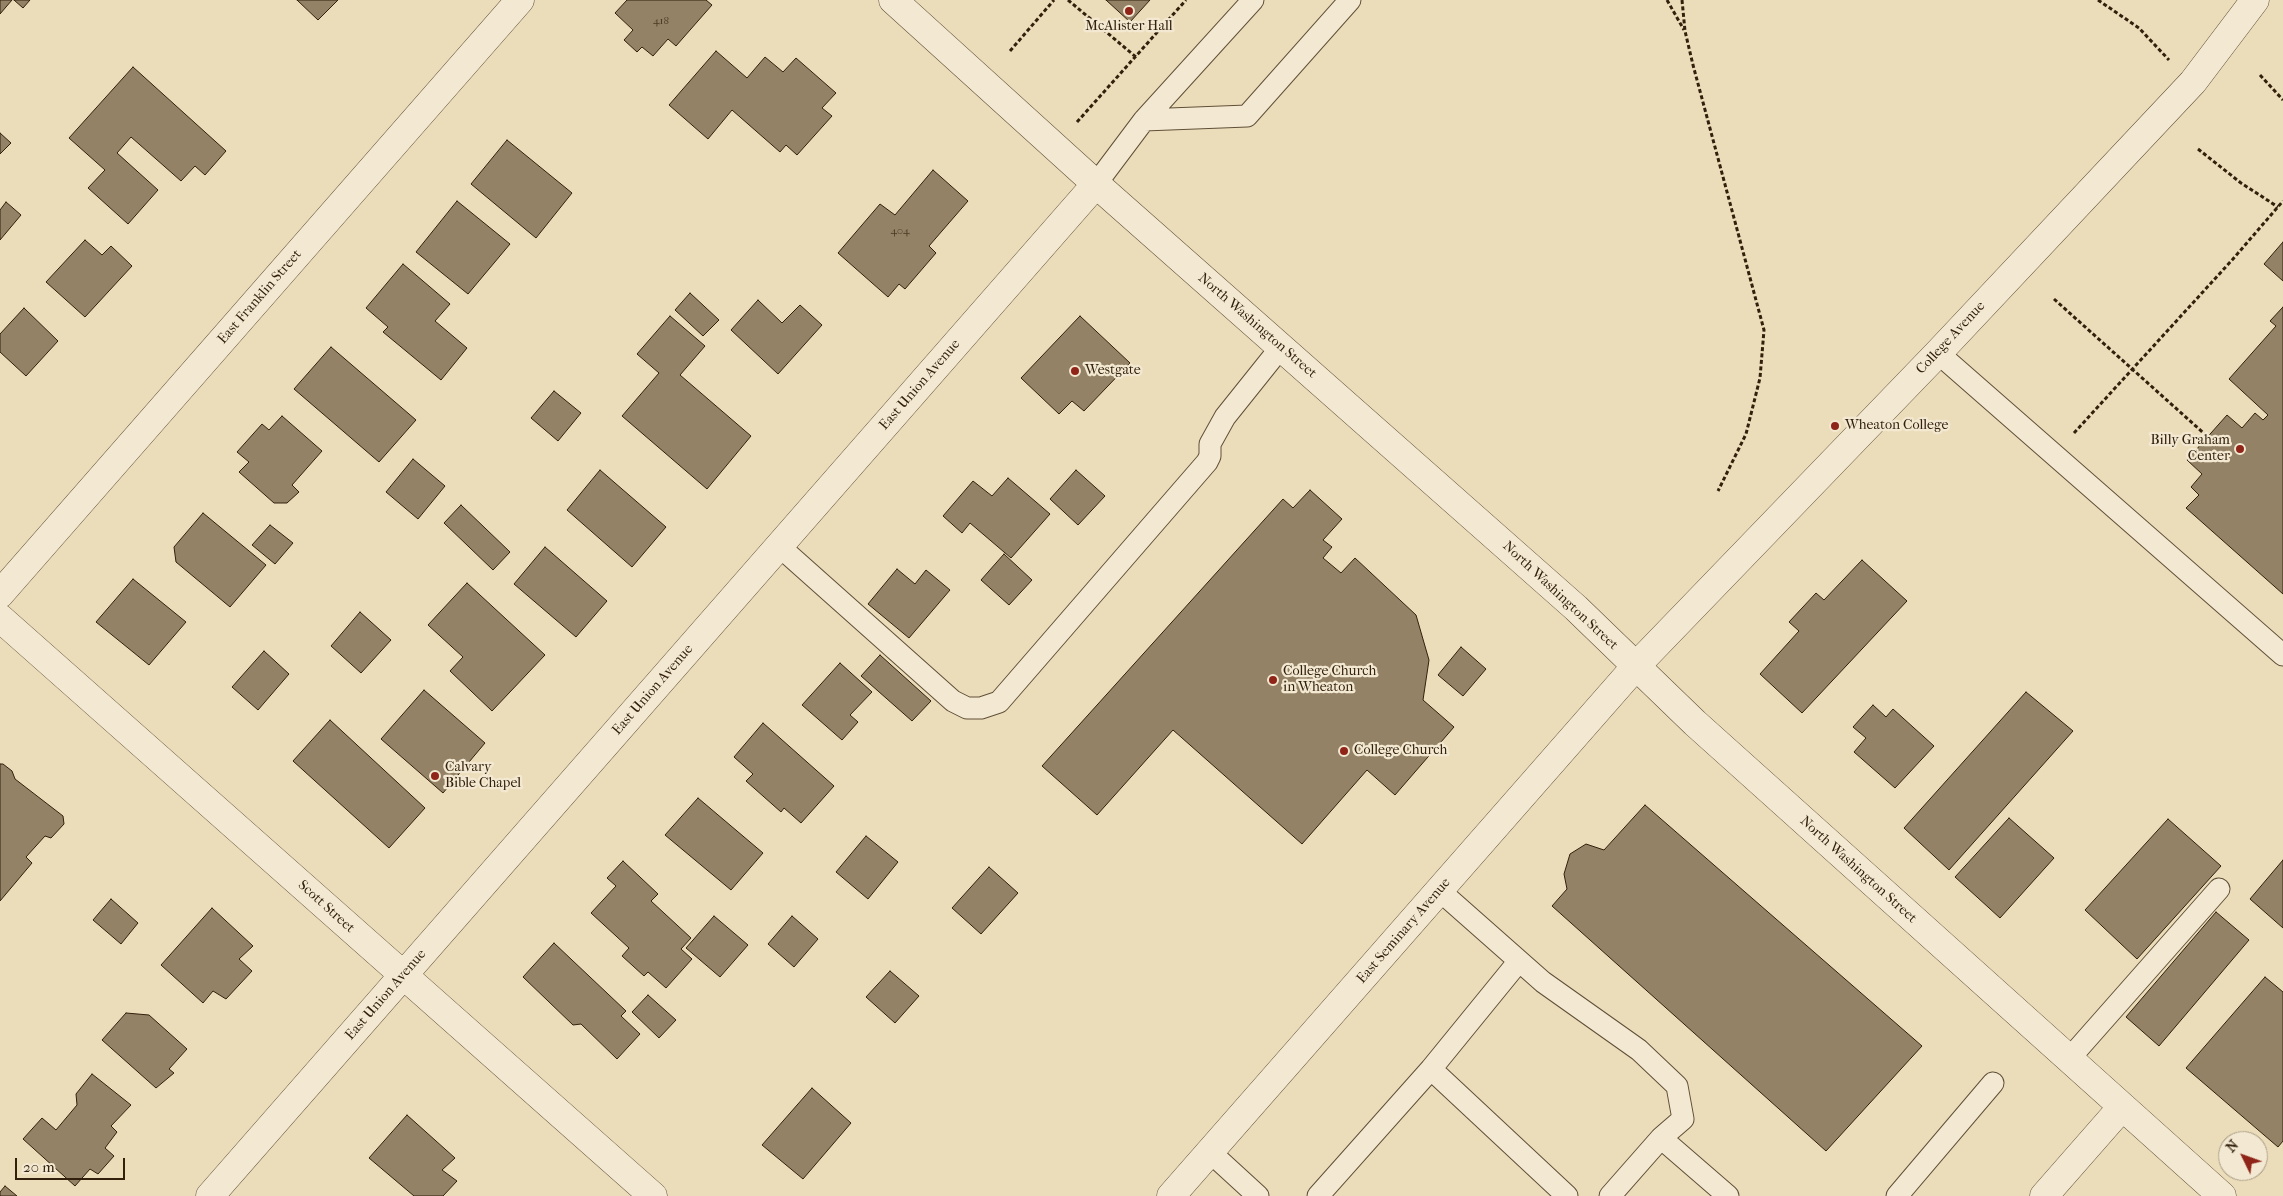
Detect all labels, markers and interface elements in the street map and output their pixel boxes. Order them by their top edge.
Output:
marker: McAlister Hall [1123,5,1135,17]
house number: 418 [653,14,669,28]
place label: McAlister Hall [1085,19,1173,35]
house number: 404 [891,224,909,238]
street label: East Franklin Street [214,246,306,348]
street label: North Washington Street [1194,270,1320,382]
street label: College Avenue [1913,298,1989,378]
street label: East Union Avenue [876,336,964,434]
place label: Westgate [1085,363,1141,379]
marker: Westgate [1069,365,1081,377]
place label: Wheaton College [1845,418,1948,434]
marker: Wheaton College [1829,420,1841,432]
place label: Billy Graham Center [2151,433,2230,466]
marker: Billy Graham Center [2234,443,2246,455]
street label: North Washington Street [1499,538,1621,654]
street label: East Union Avenue [609,641,697,739]
place label: College Church in Wheaton [1283,664,1376,696]
marker: College Church in Wheaton [1267,674,1279,686]
place label: College Church [1354,743,1447,759]
marker: College Church [1338,745,1350,757]
place label: Calvary Bible Chapel [445,760,521,792]
marker: Calvary Bible Chapel [429,770,441,782]
street label: North Washington Street [1796,813,1920,927]
street label: East Seminary Avenue [1354,875,1454,987]
street label: Scott Street [294,877,358,937]
street label: East Union Avenue [342,946,430,1044]
north arrow [2218,1131,2268,1181]
text: N [2222,1137,2242,1156]
scale bar [18,1148,128,1180]
text: 20 m [23,1158,55,1176]

